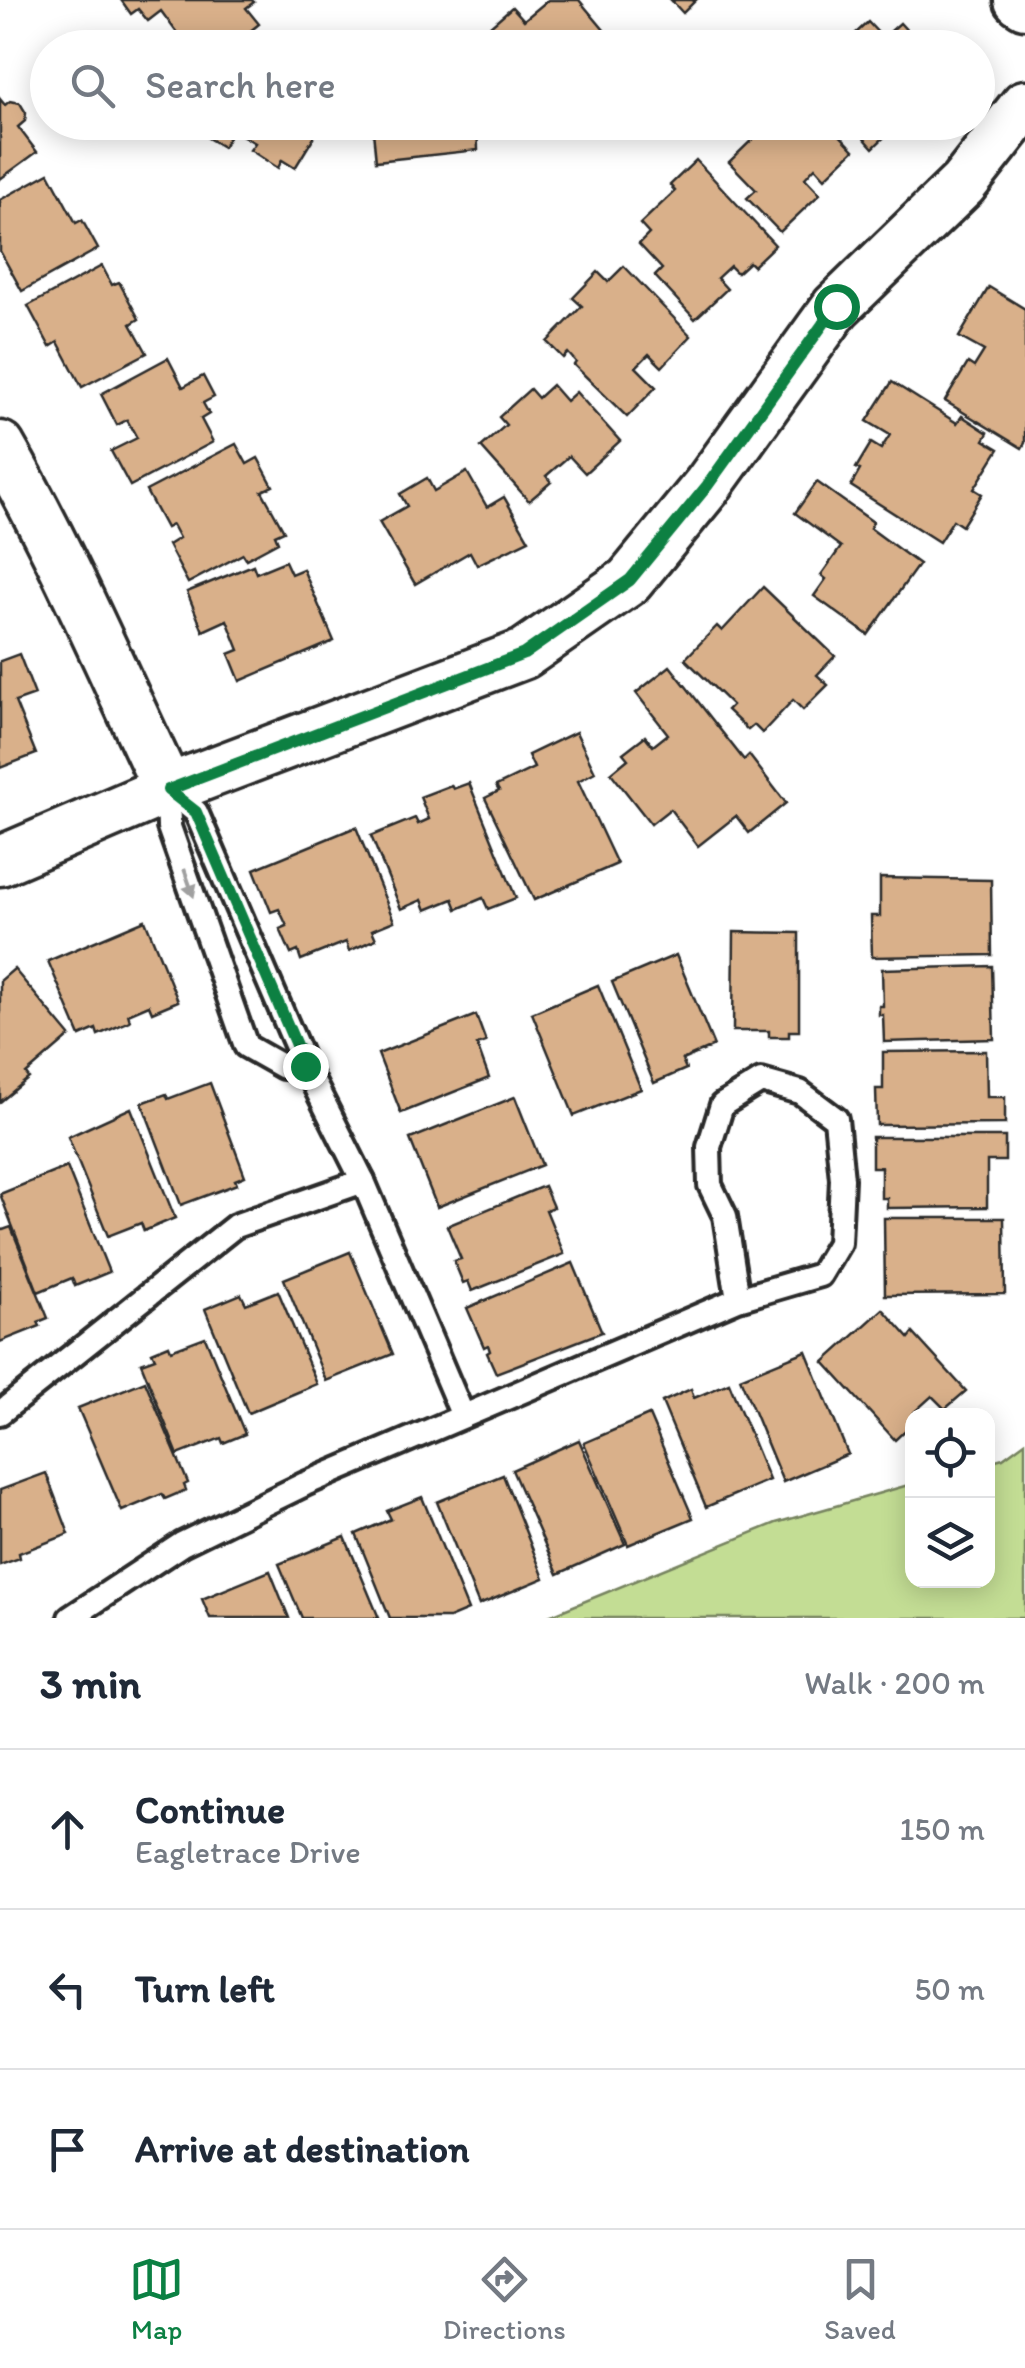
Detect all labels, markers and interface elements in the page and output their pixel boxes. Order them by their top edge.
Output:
search box [30,30,995,140]
icon: search [65,58,120,113]
text: Search here [145,62,336,108]
route start [814,284,860,330]
one-way arrow [182,869,197,899]
route end [283,1044,329,1090]
map controls [905,1408,995,1588]
button: locate [905,1408,995,1498]
button: layers [905,1498,995,1588]
text: 3 min [40,1658,141,1709]
text: Walk · 200 m [804,1664,985,1702]
text: Continue [135,1787,285,1833]
icon: ahead [40,1802,95,1857]
text: 150 m [900,1810,985,1848]
text: Eagletrace Drive [135,1833,361,1871]
icon: left [40,1962,95,2017]
text: Turn left [135,1966,275,2012]
text: 50 m [914,1970,985,2008]
icon: arrive [40,2122,95,2177]
text: Arrive at destination [135,2126,470,2172]
tab: Map [129,2252,184,2346]
tab: Directions [443,2252,566,2346]
tab: Saved [824,2252,896,2346]

